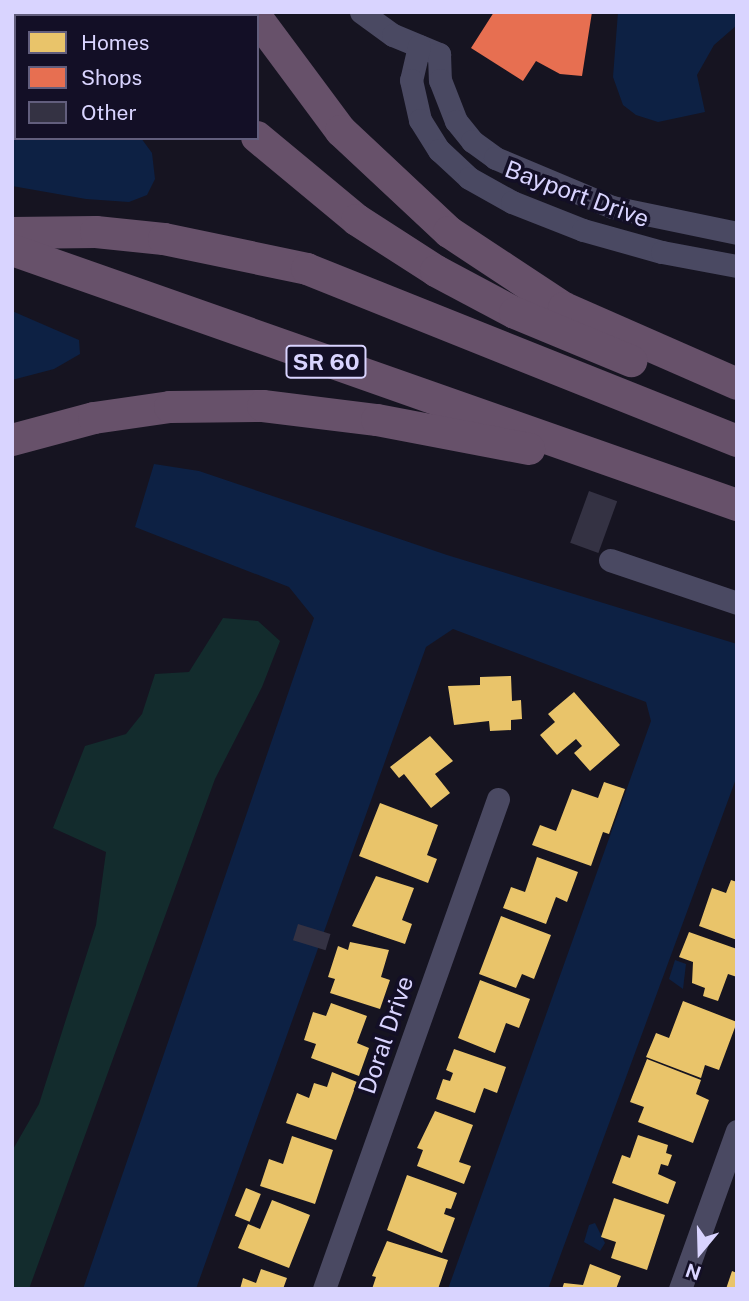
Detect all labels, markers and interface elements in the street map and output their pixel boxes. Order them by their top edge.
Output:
legend [14,14,259,140]
text: Homes [81,30,149,55]
text: Shops [81,65,142,90]
text: Other [81,100,137,125]
street label: Bayport Drive [501,155,653,233]
road number: SR 60 [284,342,368,382]
street label: Doral Drive [352,972,420,1098]
north arrow [665,1217,735,1287]
text: N [683,1259,704,1285]

